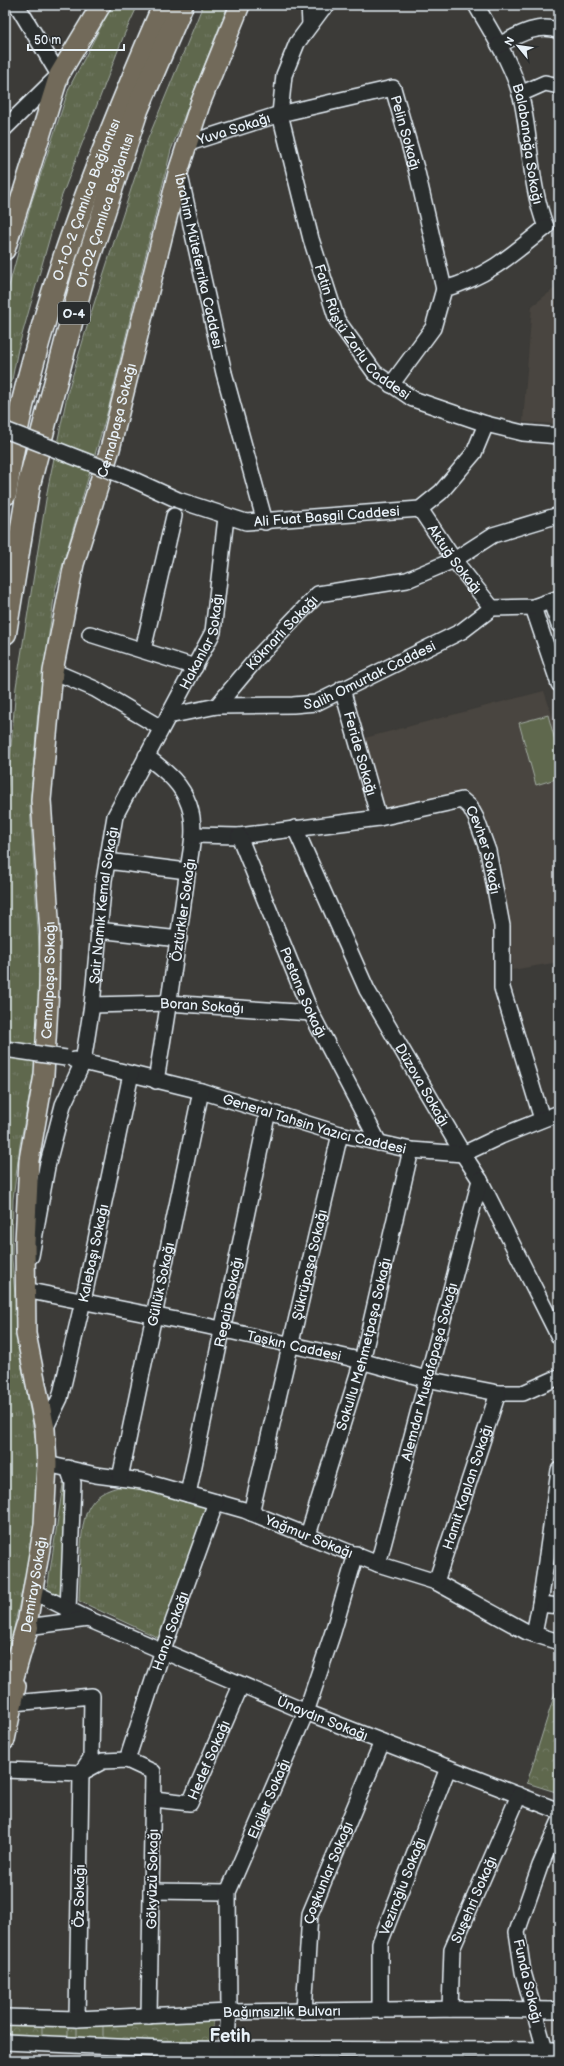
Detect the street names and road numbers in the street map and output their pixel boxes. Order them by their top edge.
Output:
street label: Balabanağa Sokağı [508,81,546,206]
street label: Pelin Sokağı [387,93,424,172]
street label: Yuva Sokağı [194,110,272,149]
street label: O-1-O-2 Çamlıca Bağlantısı [49,116,124,283]
street label: O1-O2 Çamlıca Bağlantısı [73,131,138,289]
street label: İbrahim Müteferrika Caddesi [171,171,226,350]
street label: Fatin Rüştü Zorlu Caddesi [311,262,413,404]
road number: O-4 [58,302,90,324]
street label: Cemalpaşa Sokağı [94,361,140,480]
street label: Ali Fuat Başgil Caddesi [253,503,400,530]
street label: Aktuğ Sokağı [424,521,485,597]
street label: Köknarlı Sokağı [243,592,321,674]
street label: Hakanlar Sokağı [176,593,226,693]
street label: Salih Omurtak Caddesi [303,637,439,713]
street label: Feride Sokağı [340,709,380,798]
street label: Cevher Sokağı [462,803,504,896]
street label: Şair Namık Kemal Sokağı [86,825,122,985]
street label: Öztürkler Sokağı [167,857,199,963]
street label: Cemalpaşa Sokağı [38,921,59,1040]
street label: Postane Sokağı [276,945,330,1041]
street label: Boran Sokağı [160,995,244,1017]
street label: Düzova Sokağı [391,1041,453,1129]
street label: General Tahsin Yazıcı Caddesi [221,1090,408,1158]
street label: Kalebaşı Sokağı [75,1203,112,1304]
street label: Şükrüpaşa Sokağı [289,1208,331,1322]
street label: Güllük Sokağı [144,1241,178,1328]
street label: Regaip Sokağı [211,1256,246,1349]
street label: Sokullu Mehmetpaşa Sokağı [333,1256,395,1433]
street label: Alemdar Mustafapaşa Sokağı [398,1281,461,1463]
street label: Taşkın Caddesi [245,1327,343,1365]
street label: Hamit Kaplan Sokağı [439,1422,496,1552]
street label: Yağmur Sokağı [262,1511,356,1562]
street label: Demiray Sokağı [18,1536,51,1634]
street label: Hancı Sokağı [149,1589,192,1673]
street label: Ünaydın Sokağı [274,1692,370,1744]
street label: Hedef Sokağı [184,1718,234,1803]
street label: Elçiler Sokağı [244,1756,294,1841]
street label: Çoşkunlar Sokağı [301,1819,357,1924]
street label: Gökyüzü Sokağı [143,1829,162,1929]
street label: Veziroğlu Sokağı [376,1835,429,1938]
street label: Suşehri Sokağı [448,1853,500,1946]
street label: Öz Sokağı [69,1864,89,1928]
street label: Funda Sokağı [510,1937,545,2025]
street label: Bağımsızlık Bulvarı [222,2003,341,2021]

